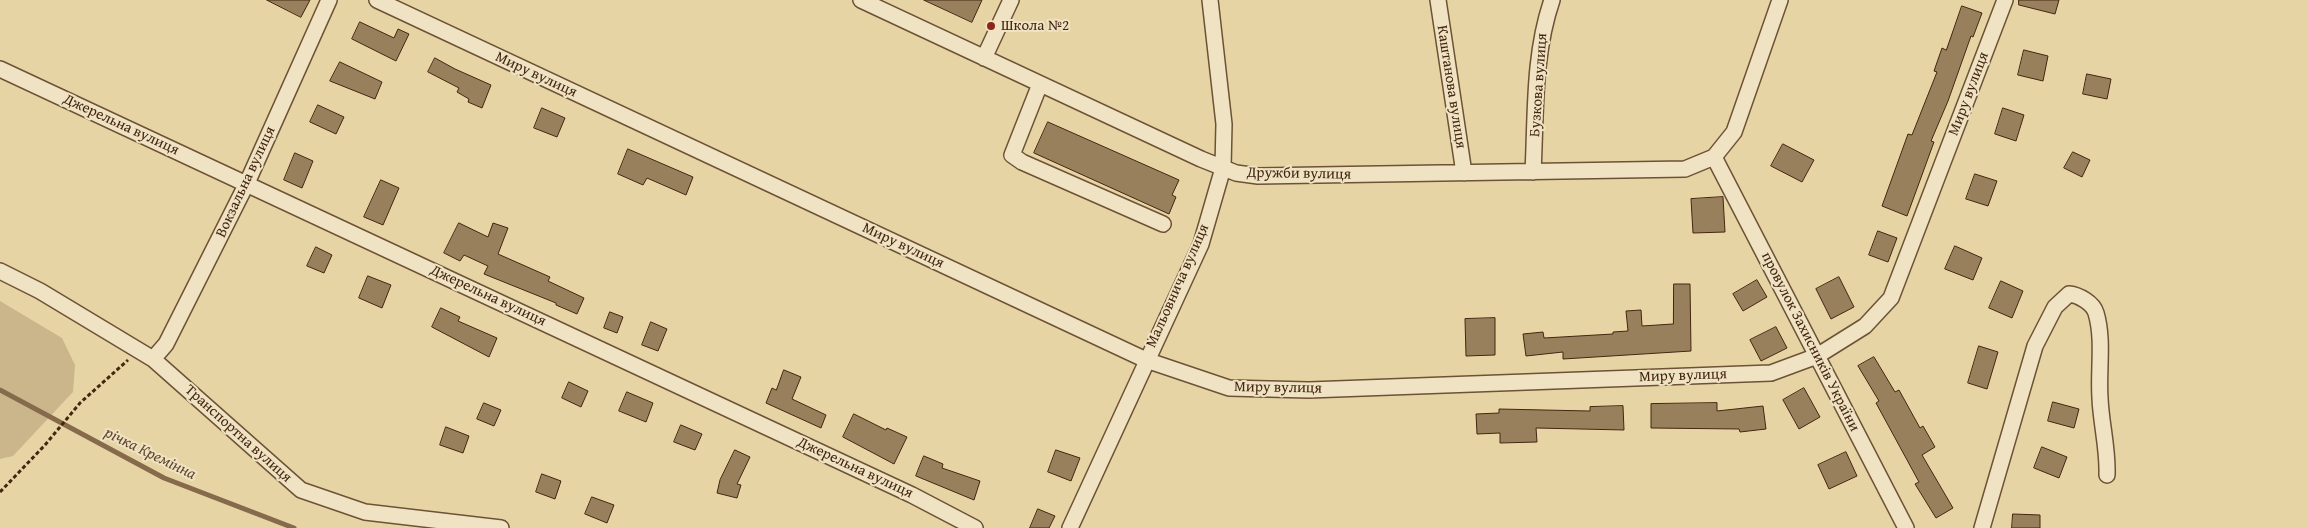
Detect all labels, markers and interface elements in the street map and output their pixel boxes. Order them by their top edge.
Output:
place label: Школа №2 [1001,17,1069,35]
marker: Школа №2 [985,20,997,32]
street label: Каштанова вулиця [1432,24,1470,150]
street label: Бузкова вулиця [1526,32,1552,138]
street label: Миру вулиця [492,48,580,102]
street label: Миру вулиця [1945,50,1993,138]
street label: Джерельна вулиця [60,90,182,160]
street label: Вокзальна вулиця [212,124,280,240]
street label: Дружби вулиця [1247,164,1351,184]
street label: Миру вулиця [859,219,947,273]
street label: Мальовнича вулиця [1143,221,1213,351]
street label: провулок Захисників України [1757,249,1863,435]
street label: Джерельна вулиця [427,261,549,331]
street label: Миру вулиця [1639,365,1727,387]
street label: Миру вулиця [1234,378,1322,398]
street label: Транспортна вулиця [181,381,295,487]
water label: річка Кремінна [101,424,199,484]
street label: Джерельна вулиця [794,433,916,503]

